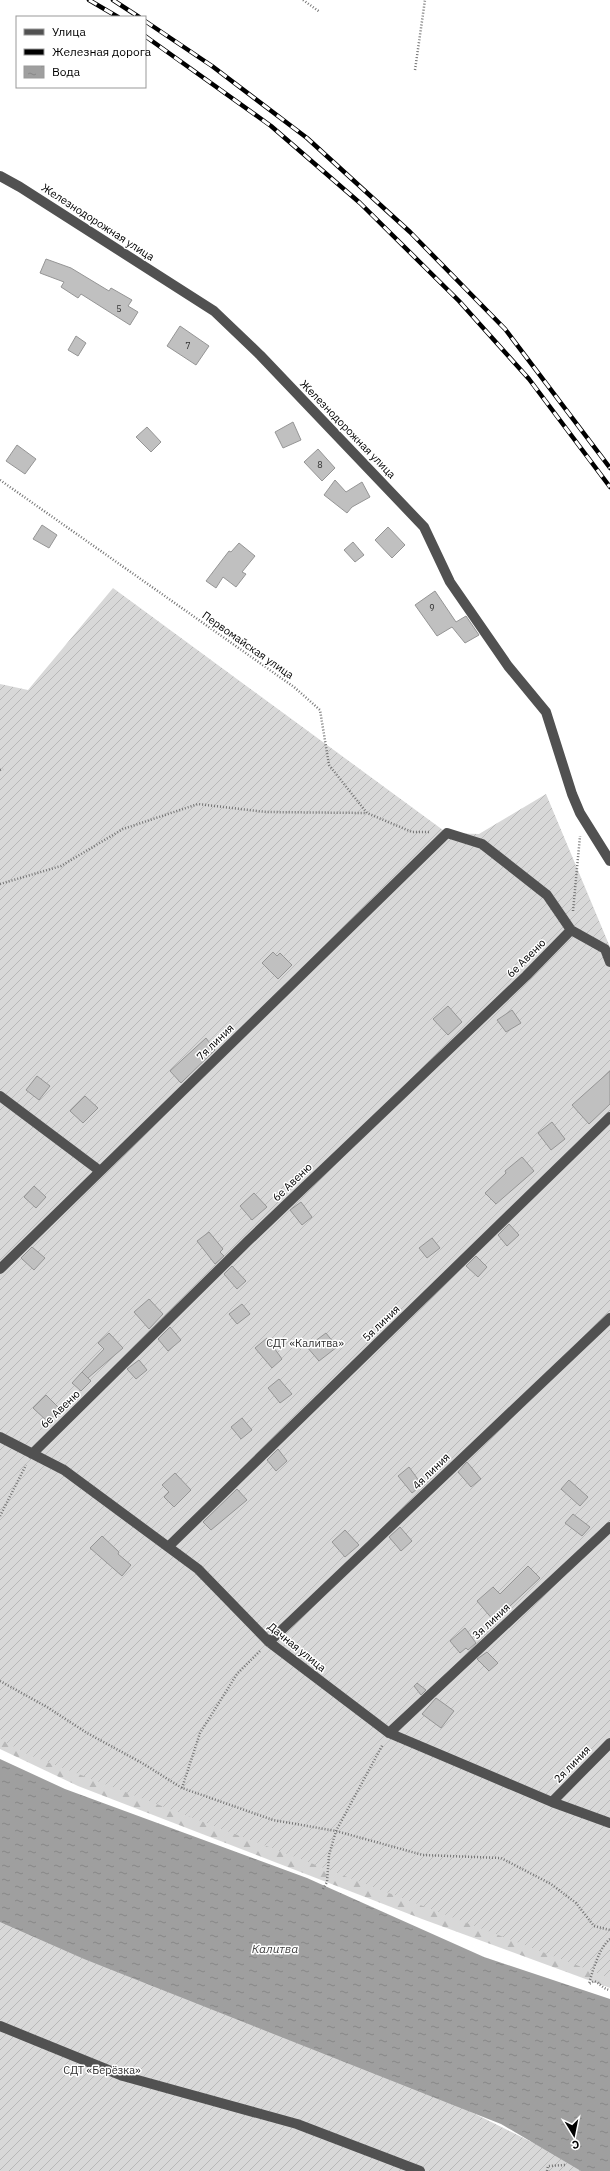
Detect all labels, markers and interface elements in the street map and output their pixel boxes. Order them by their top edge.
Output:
legend [16,16,146,88]
text: Улица [52,24,86,39]
text: Железная дорога [52,44,152,59]
text: Вода [52,64,81,79]
street label: Железнодорожная улица [39,180,157,264]
house number: 5 [116,303,122,314]
house number: 7 [185,340,191,351]
street label: Железнодорожная улица [297,377,399,481]
house number: 8 [317,459,323,470]
house number: 9 [429,602,435,613]
street label: Первомайская улица [199,608,297,682]
street label: 6е Авеню [504,935,549,980]
street label: 7я линия [193,1021,237,1063]
street label: 6е Авеню [269,1159,315,1204]
street label: 5я линия [359,1302,403,1344]
park label: СДТ «Калитва» [266,1336,344,1350]
street label: 6е Авеню [37,1386,83,1431]
street label: 4я линия [409,1450,453,1492]
street label: 3я линия [469,1600,513,1642]
street label: Дачная улица [265,1619,329,1675]
street label: 2я линия [551,1742,593,1786]
water label: Калитва [252,1941,298,1956]
park label: СДТ «Берёзка» [63,2063,141,2077]
north arrow [554,2115,594,2155]
text: С [571,2137,580,2152]

